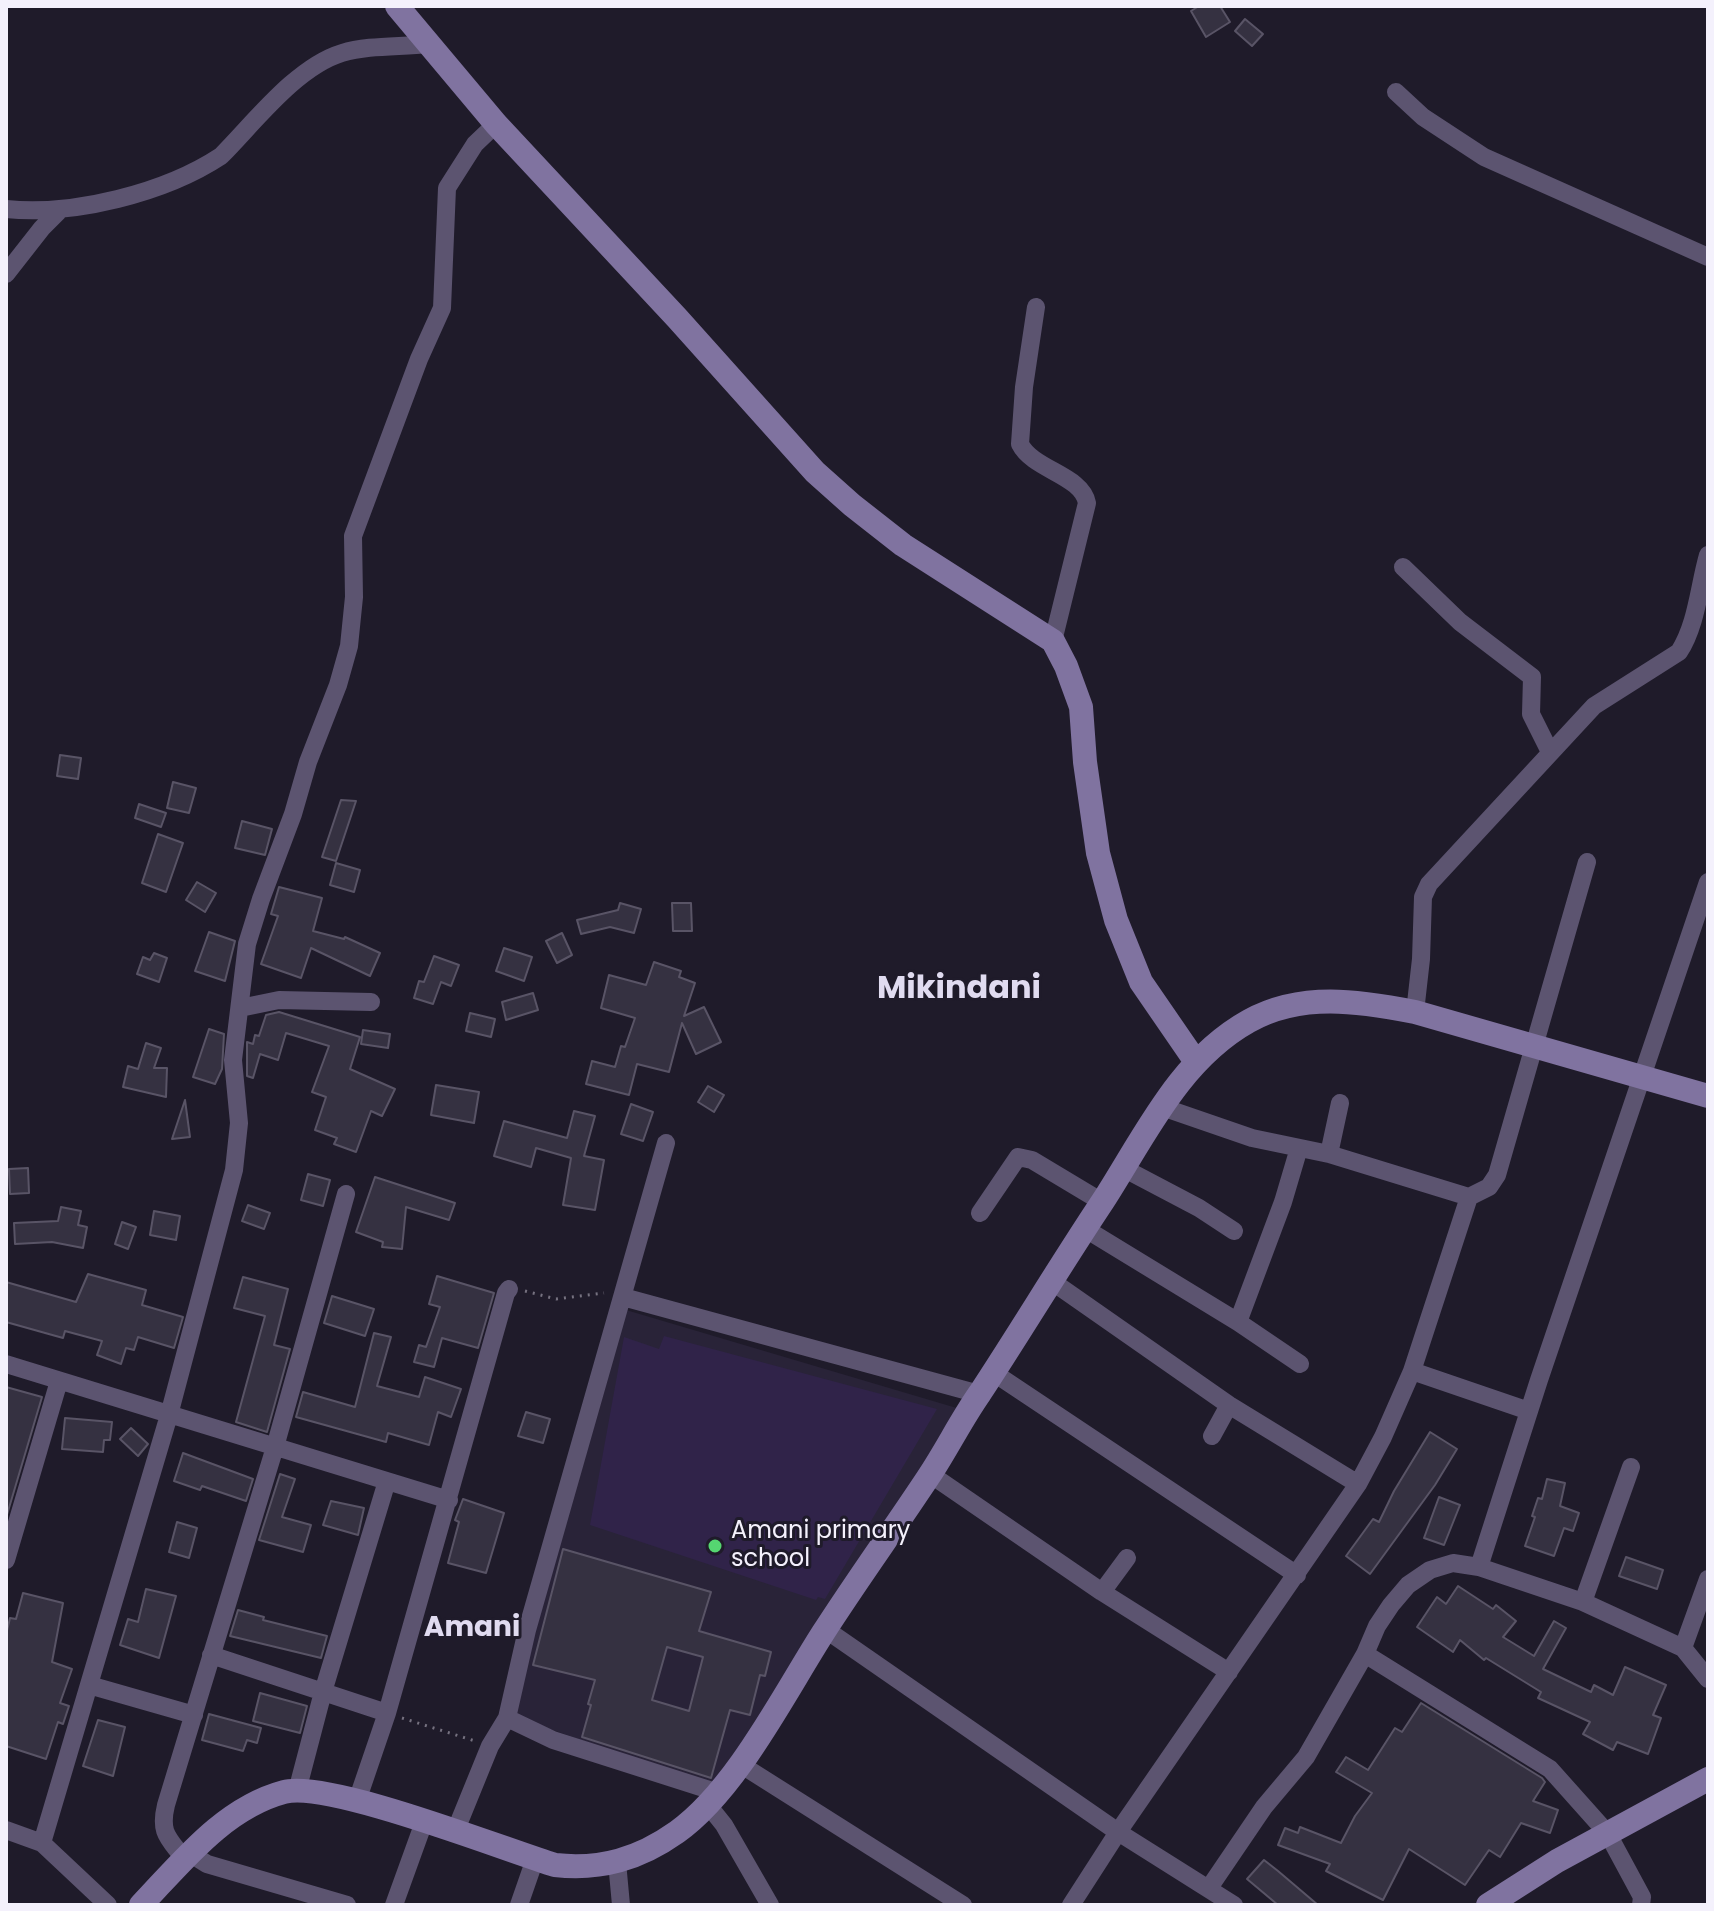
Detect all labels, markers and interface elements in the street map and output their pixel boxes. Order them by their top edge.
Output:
district label: Mikindani [877,971,1041,1009]
place label: Amani primary school [731,1518,910,1574]
marker: Amani primary school [706,1537,724,1555]
district label: Amani [424,1612,520,1646]

